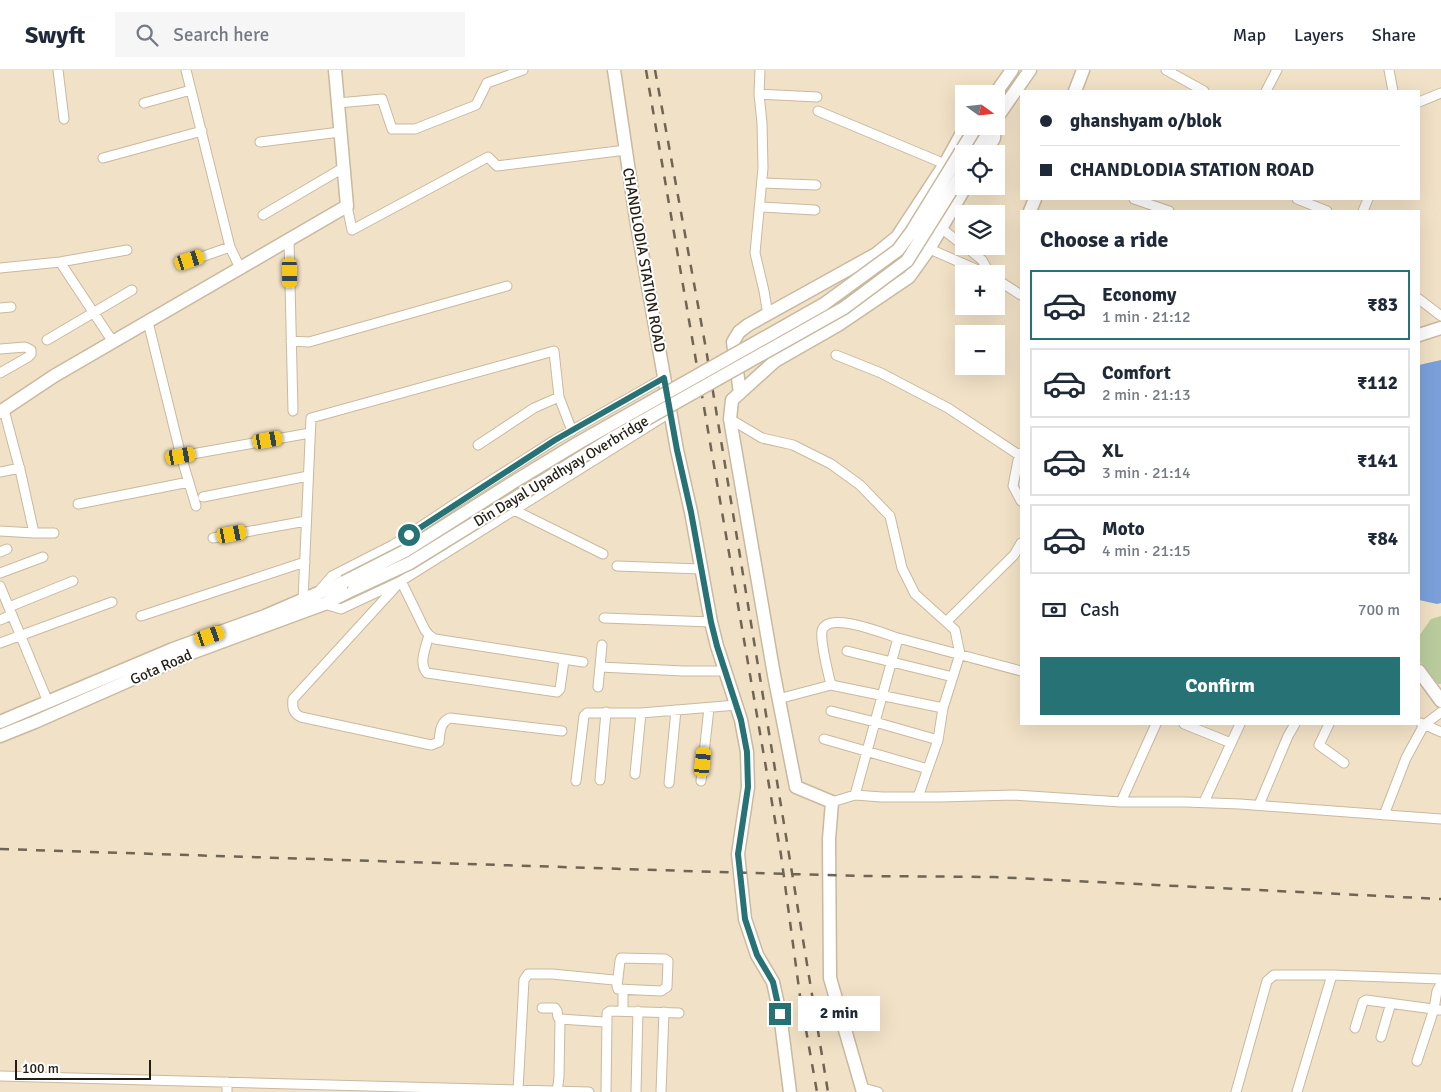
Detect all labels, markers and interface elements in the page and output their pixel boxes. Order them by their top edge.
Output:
search box [115,12,465,57]
text: Swyft [25,20,85,50]
icon: search [133,21,161,49]
text: Search here [173,23,269,47]
text: Map [1233,24,1266,46]
text: Layers [1294,24,1344,46]
text: Share [1372,24,1416,46]
north arrow [955,85,1005,135]
map controls [955,85,1005,375]
text: ghanshyam o/blok [1070,109,1222,133]
button: locate [955,145,1005,195]
text: CHANDLODIA STATION ROAD [1070,158,1314,182]
street label: CHANDLODIA STATION ROAD [619,166,669,354]
button: layers [955,205,1005,255]
text: Choose a ride [1040,226,1168,253]
car [173,248,206,272]
car [282,258,297,288]
button: + [955,265,1005,315]
icon: car [1042,283,1087,328]
text: Economy [1102,283,1176,307]
text: ₹83 [1367,293,1398,317]
text: 1 min · 21:12 [1102,307,1191,327]
button: − [955,325,1005,375]
icon: car [1042,361,1087,406]
text: Comfort [1102,361,1171,385]
text: ₹112 [1357,371,1398,395]
text: 2 min · 21:13 [1102,385,1191,405]
street label: Din Dayal Upadhyay Overbridge [470,412,652,530]
car [251,430,284,450]
icon: car [1042,439,1087,484]
text: XL [1102,439,1124,463]
car [164,446,197,466]
text: ₹141 [1357,449,1398,473]
text: 3 min · 21:14 [1102,463,1191,483]
icon: car [1042,517,1087,562]
text: Moto [1102,517,1145,541]
car [215,524,248,544]
route start [398,524,420,546]
text: ₹84 [1367,527,1398,551]
text: 4 min · 21:15 [1102,541,1191,561]
icon: cash [1040,596,1068,624]
text: Cash [1080,598,1120,622]
text: 700 m [1358,600,1400,620]
car [193,624,226,648]
street label: Gota Road [127,645,195,689]
button: Confirm [1040,657,1400,715]
car [693,746,712,778]
callout: 2 min [798,996,880,1032]
route end [769,1003,791,1025]
text: 2 min [820,1003,858,1023]
scale bar [15,1057,151,1080]
text: 100 m [22,1060,59,1077]

